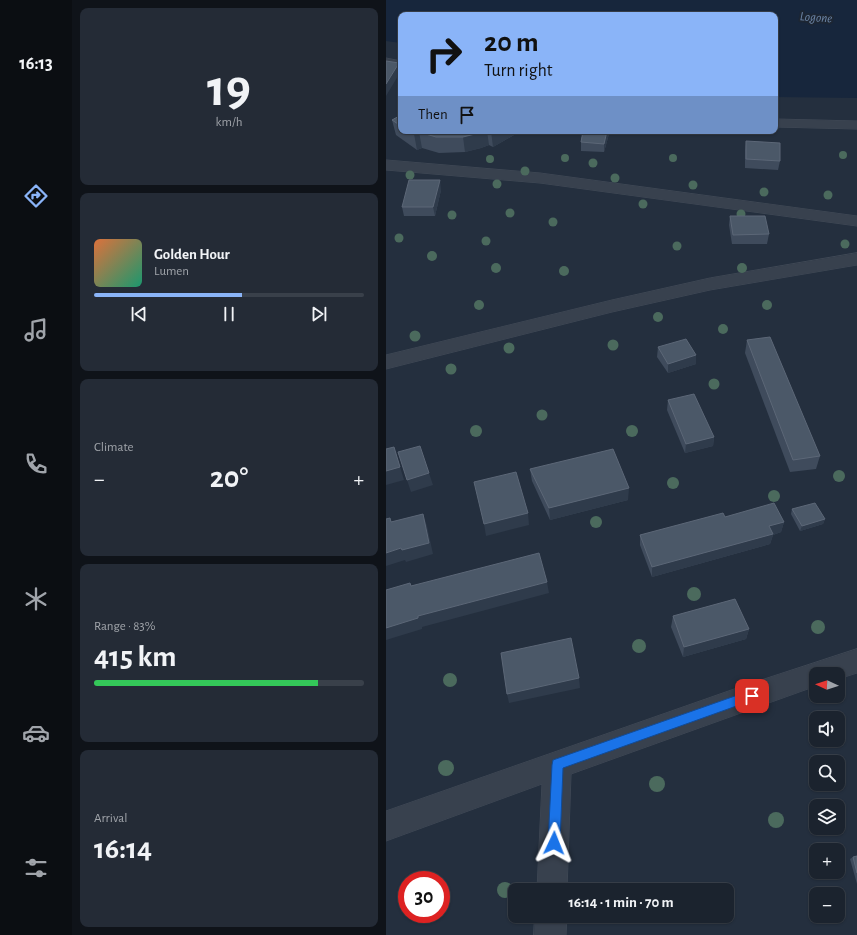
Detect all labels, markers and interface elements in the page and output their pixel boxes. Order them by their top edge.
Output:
water label: Logone [799,10,833,26]
icon: right [418,28,470,80]
text: 20 m [484,29,539,57]
text: 16:13 [19,55,53,73]
text: Turn right [484,62,553,80]
text: 19 [207,63,251,115]
icon: arrive [456,104,478,126]
text: Then [418,107,448,122]
text: km/h [216,116,242,129]
icon: directions [22,182,50,210]
text: Golden Hour [154,247,230,262]
text: Lumen [154,265,189,278]
icon: previous [128,303,150,325]
icon: pause [218,303,240,325]
icon: next [308,303,330,325]
icon: music [22,316,50,344]
text: Climate [94,441,133,454]
icon: phone [22,450,50,478]
text: 20° [210,463,248,493]
text: − [94,468,105,490]
text: + [353,468,364,490]
icon: climate [22,585,50,613]
text: Range · 83% [94,620,155,633]
text: 415 km [94,642,176,672]
north arrow [809,667,845,703]
map controls [809,667,845,923]
pin [735,679,769,713]
icon: arrive [741,685,763,707]
button: sound [809,711,845,747]
icon: car [22,719,50,747]
button: search [809,755,845,791]
button: layers [809,799,845,835]
text: Arrival [94,812,127,825]
position arrow [533,822,575,864]
text: 16:14 [94,834,152,864]
button: + [809,843,845,879]
icon: filters [22,854,50,882]
speed limit sign: 30 [398,871,450,923]
button: − [809,887,845,923]
text: 16:14 · 1 min · 70 m [568,895,674,910]

